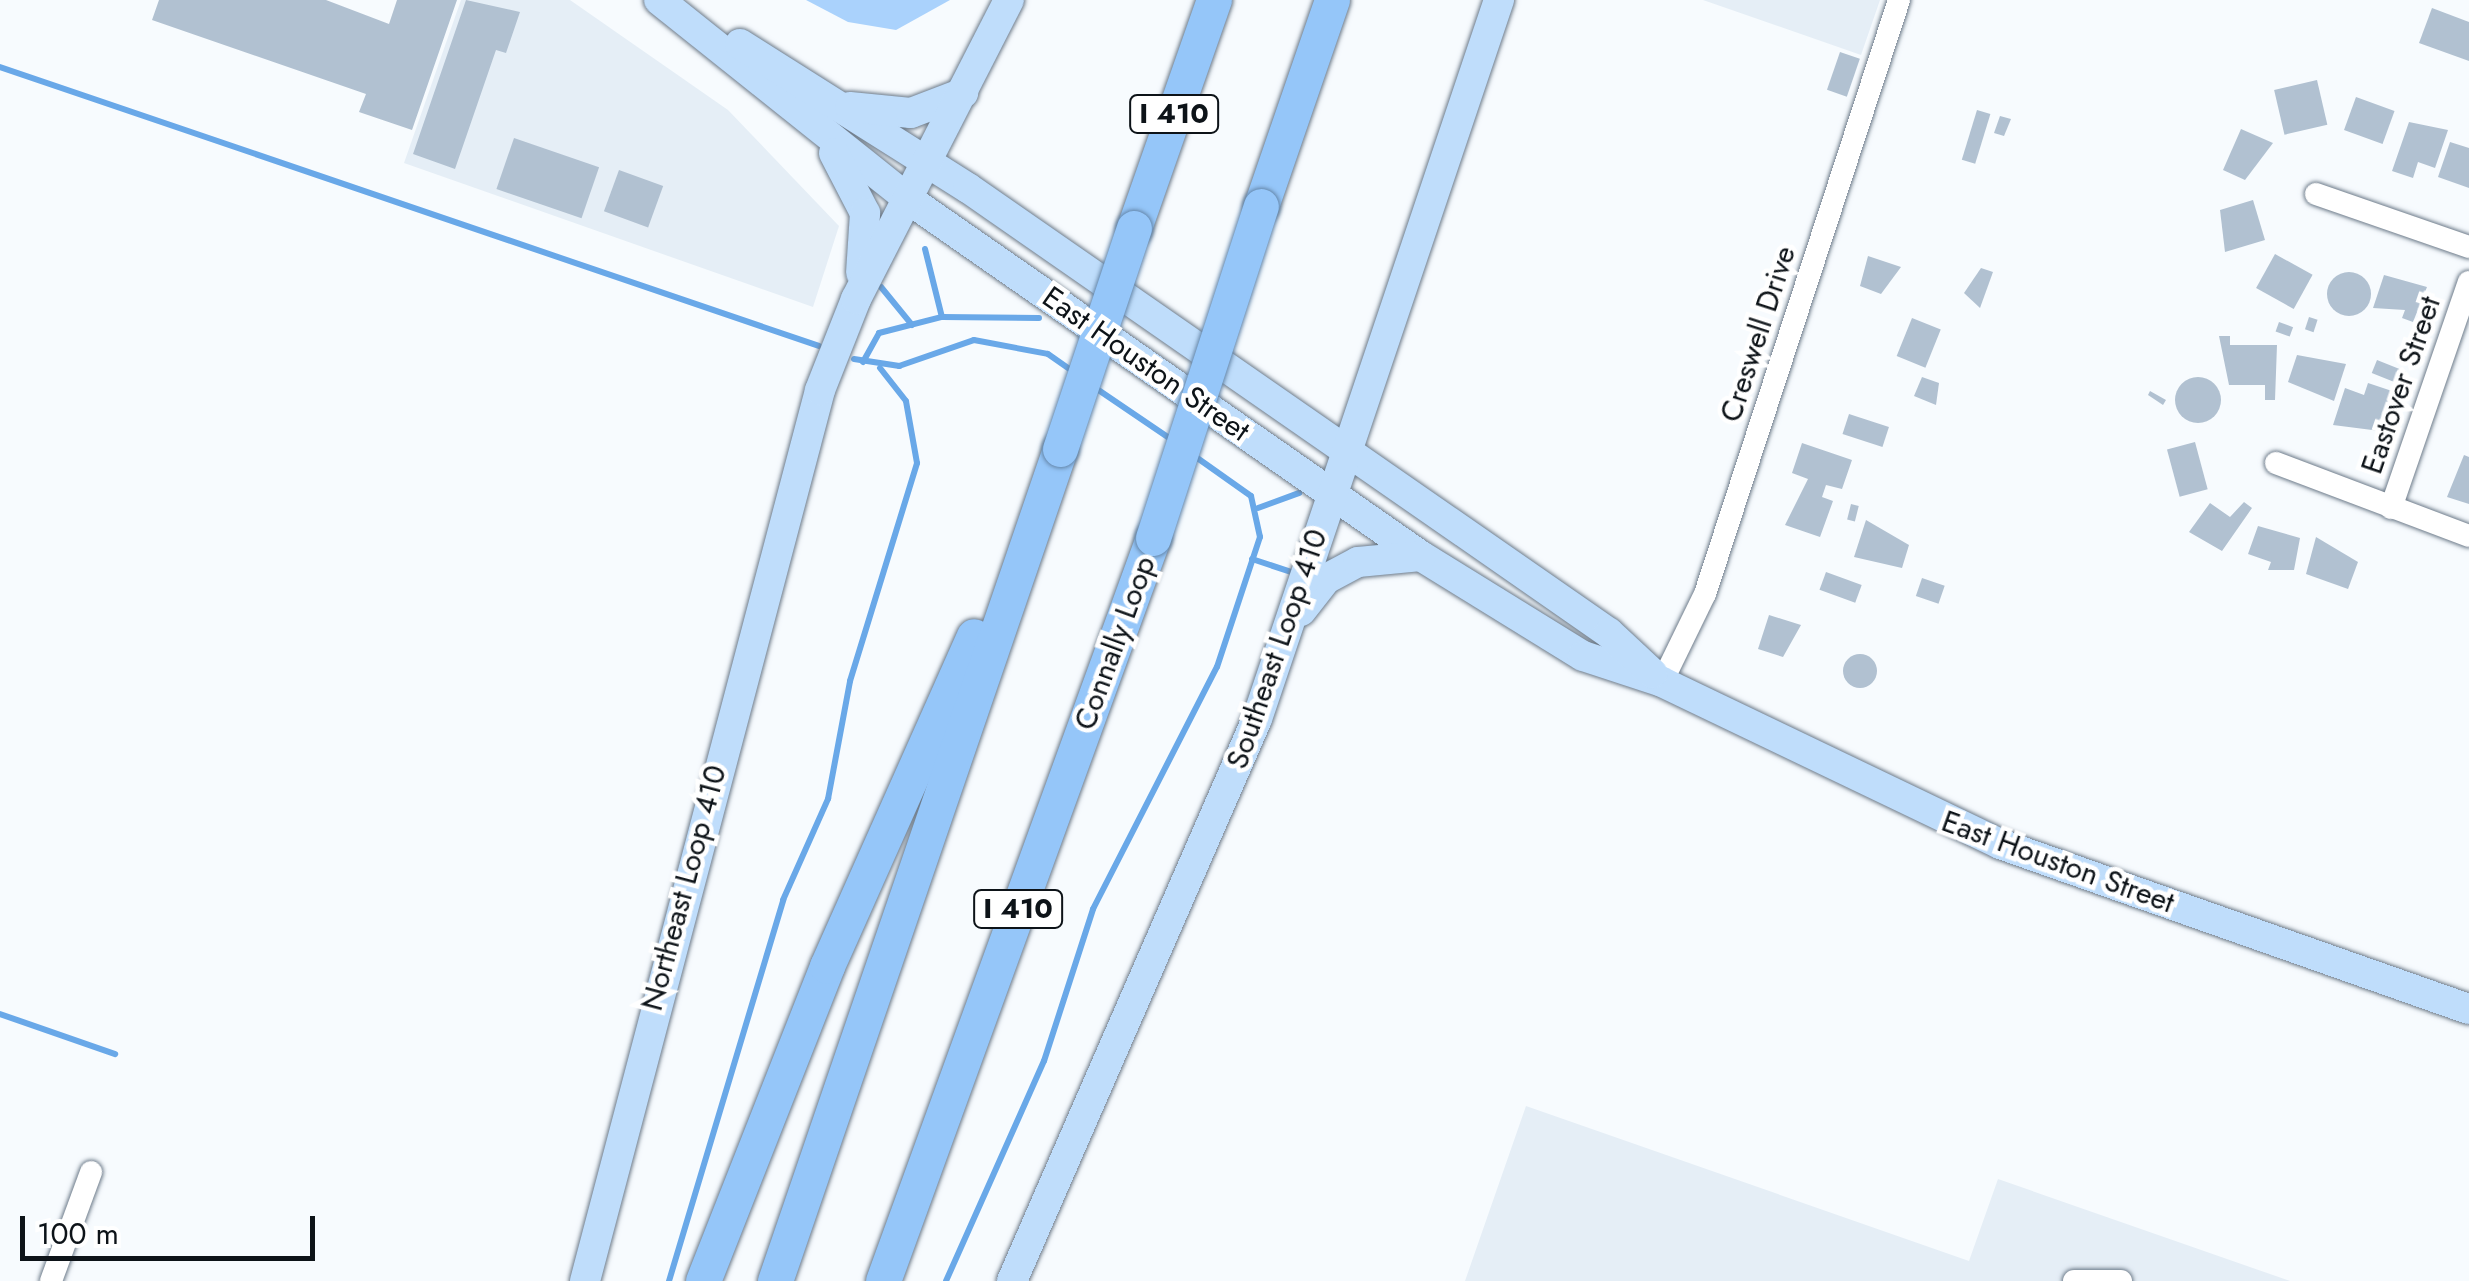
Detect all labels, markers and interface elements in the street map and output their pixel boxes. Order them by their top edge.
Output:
road number: I 410 [1129,91,1219,137]
street label: Creswell Drive [1713,242,1803,426]
street label: East Houston Street [1035,279,1257,449]
street label: Eastover Street [2354,292,2448,478]
street label: Southeast Loop 410 [1219,524,1335,774]
street label: Connally Loop [1067,551,1163,735]
street label: Northeast Loop 410 [634,761,734,1015]
street label: East Houston Street [1937,803,2179,921]
road number: I 410 [973,886,1063,932]
scale bar [25,1196,320,1258]
text: 100 m [37,1212,119,1255]

